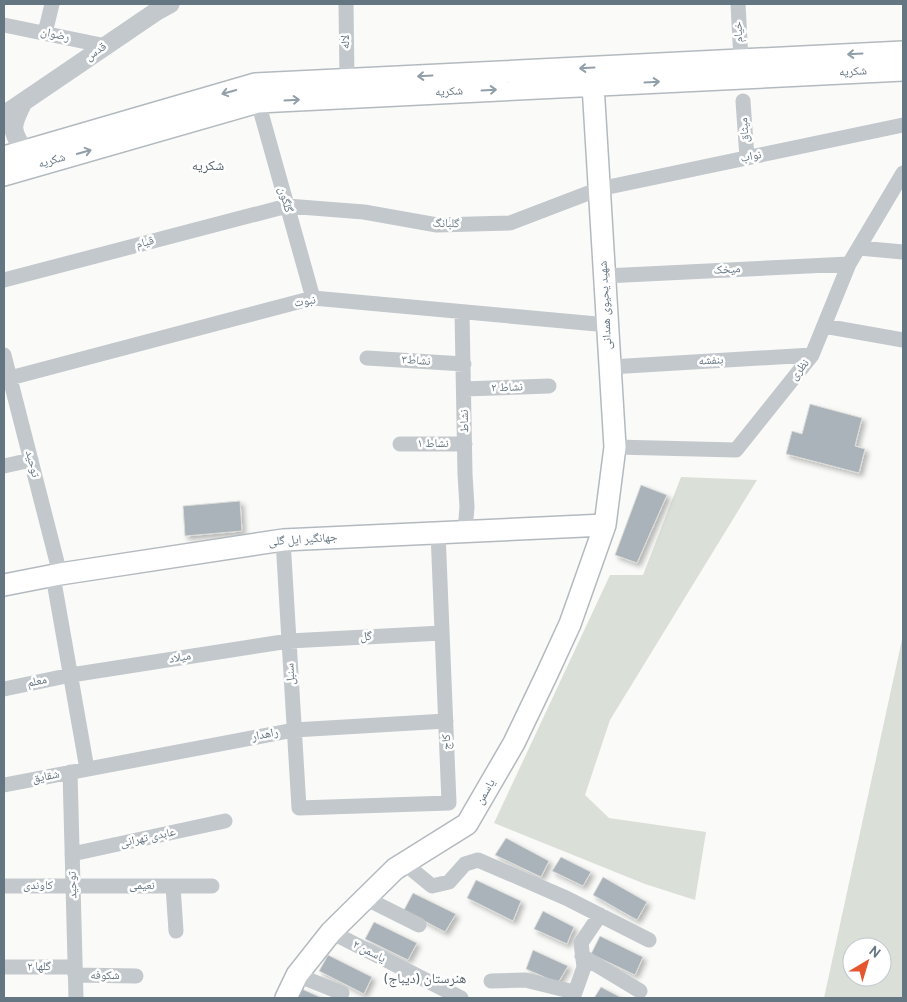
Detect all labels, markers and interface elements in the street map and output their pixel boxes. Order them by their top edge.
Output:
street label: خیام [730,21,748,43]
street label: رضوان [39,24,71,46]
street label: لاله [338,35,354,49]
street label: قدس [82,39,110,65]
one-way arrow [847,50,863,59]
one-way arrow [580,63,596,72]
street label: شکریه [839,63,867,81]
one-way arrow [417,71,433,80]
one-way arrow [643,78,659,87]
street label: شکریه [435,83,463,101]
one-way arrow [481,86,497,95]
one-way arrow [221,87,237,97]
one-way arrow [284,96,300,105]
street label: میثاق [736,117,754,143]
one-way arrow [76,146,92,156]
street label: نواب [739,147,763,167]
street label: شکریه [36,149,68,173]
district label: شکریه [192,158,224,175]
street label: گلگون [274,185,296,215]
street label: گلبانگ [432,216,460,232]
street label: قیام [134,233,156,253]
street label: شهید یحیوی همدانی [596,260,616,350]
street label: میخک [713,261,741,279]
street label: نبوت [293,292,317,312]
street label: نشاط۳ [401,352,431,370]
street label: بنفشه [698,352,724,370]
street label: نظری [787,356,813,384]
street label: نشاط ۲ [491,379,523,397]
street label: نشاط [457,409,473,433]
street label: نشاط ۱ [417,436,449,452]
street label: توحید [21,449,43,480]
street label: جهانگیر ایل گلی [268,530,338,550]
street label: گل [360,629,372,645]
street label: میلاد [168,648,192,668]
street label: سنبل [282,662,300,685]
street label: معلم [26,672,48,692]
street label: راهدار [249,725,280,746]
street label: کاج [439,734,455,750]
street label: شقایق [31,767,61,787]
street label: یاسمن [472,776,500,808]
street label: عابدی تهرانی [119,824,177,852]
street label: توحید [65,871,81,899]
street label: کاوندی [23,878,53,894]
street label: نعیمی [129,878,155,894]
street label: یاسمن ۲ [350,937,389,967]
north arrow [842,937,892,987]
text: N [865,943,883,963]
street label: گلها ۲ [27,959,51,975]
street label: شکوفه [90,968,120,984]
district label: (هنرستان (دیباج [384,971,466,988]

